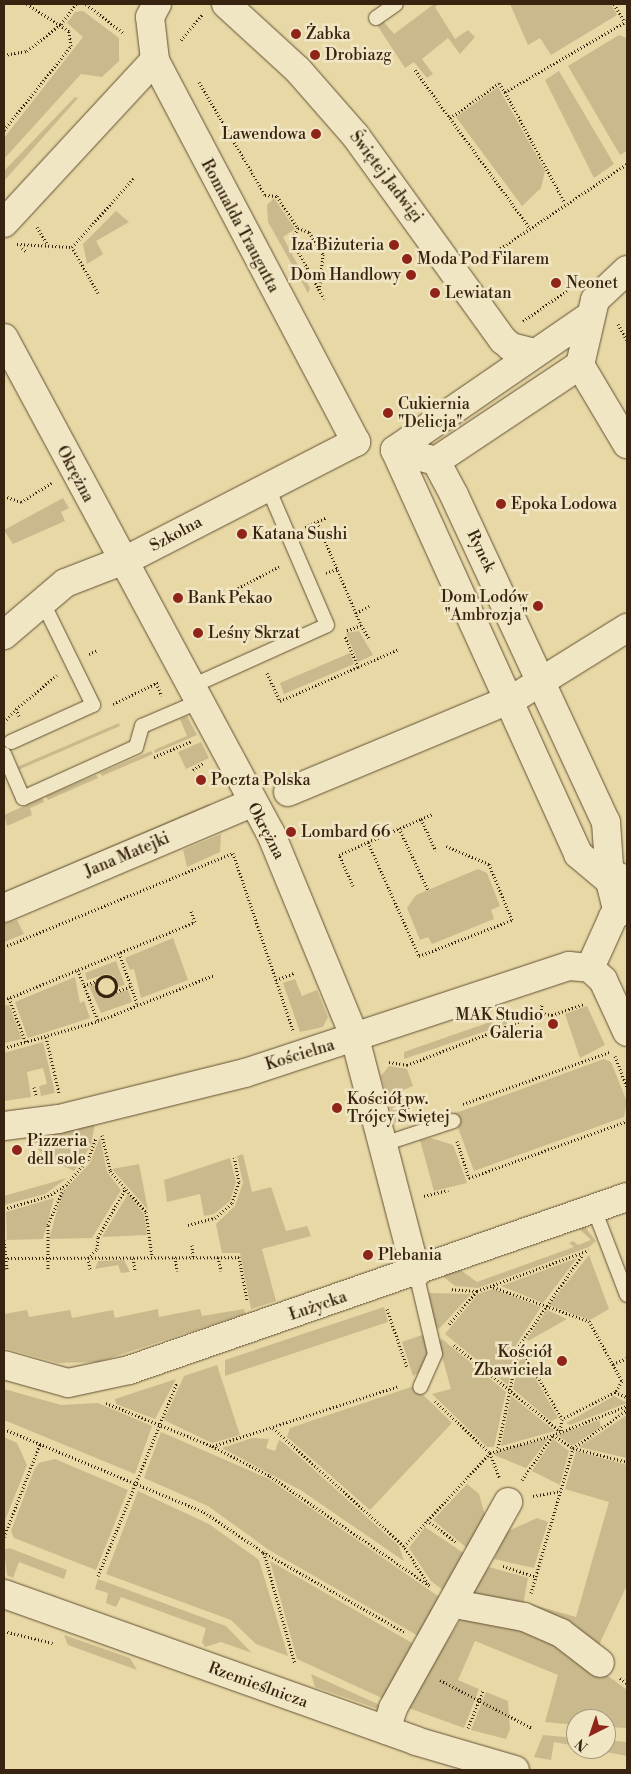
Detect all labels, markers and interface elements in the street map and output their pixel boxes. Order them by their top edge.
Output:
place label: Żabka [306,24,351,44]
marker: Żabka [290,28,302,40]
place label: Drobiazg [325,45,392,65]
marker: Drobiazg [309,49,321,61]
place label: Lawendowa [222,124,306,144]
street label: Świętej Jadwigi [345,127,427,227]
marker: Lawendowa [310,128,322,140]
street label: Romualda Traugutta [197,156,283,296]
place label: Iza Biżuteria [291,235,384,255]
marker: Iza Biżuteria [388,239,400,251]
place label: Moda Pod Filarem [417,249,549,269]
marker: Moda Pod Filarem [401,253,413,265]
place label: Dom Handlowy [291,265,401,285]
marker: Dom Handlowy [405,269,417,281]
place label: Neonet [566,273,618,293]
marker: Neonet [550,277,562,289]
place label: Lewiatan [445,283,512,303]
marker: Lewiatan [429,287,441,299]
place label: Cukiernia "Delicja" [398,394,470,432]
marker: Cukiernia "Delicja" [382,407,394,419]
street label: Okrężna [52,443,98,505]
place label: Epoka Lodowa [511,494,617,514]
marker: Epoka Lodowa [495,498,507,510]
street label: Szkolna [147,512,205,556]
place label: Katana Sushi [252,524,347,544]
street label: Rynek [463,527,499,575]
marker: Katana Sushi [236,528,248,540]
place label: Dom Lodów "Ambrozja" [441,587,528,625]
place label: Bank Pekao [188,588,272,608]
marker: Bank Pekao [172,592,184,604]
marker: Dom Lodów "Ambrozja" [532,600,544,612]
place label: Leśny Skrzat [208,623,300,643]
marker: Leśny Skrzat [192,627,204,639]
place label: Poczta Polska [211,770,310,790]
marker: Poczta Polska [195,774,207,786]
street label: Okrężna [243,800,289,862]
place label: Lombard 66 [301,822,390,842]
marker: Lombard 66 [285,826,297,838]
street label: Jana Matejki [82,828,172,882]
place label: MAK Studio Galeria [456,1005,543,1043]
marker: MAK Studio Galeria [547,1018,559,1030]
street label: Kościelna [263,1035,337,1075]
place label: Kościół pw. Trójcy Świętej [347,1089,450,1127]
marker: Kościół pw. Trójcy Świętej [331,1102,343,1114]
place label: Pizzeria dell sole [27,1131,87,1169]
marker: Pizzeria dell sole [11,1144,23,1156]
place label: Plebania [378,1245,442,1265]
marker: Plebania [362,1249,374,1261]
street label: Łużycka [287,1287,349,1325]
place label: Kościół Zbawiciela [474,1342,552,1380]
marker: Kościół Zbawiciela [556,1355,568,1367]
street label: Rzemieślnicza [206,1658,310,1712]
north arrow [566,1709,616,1759]
text: N [572,1734,592,1755]

